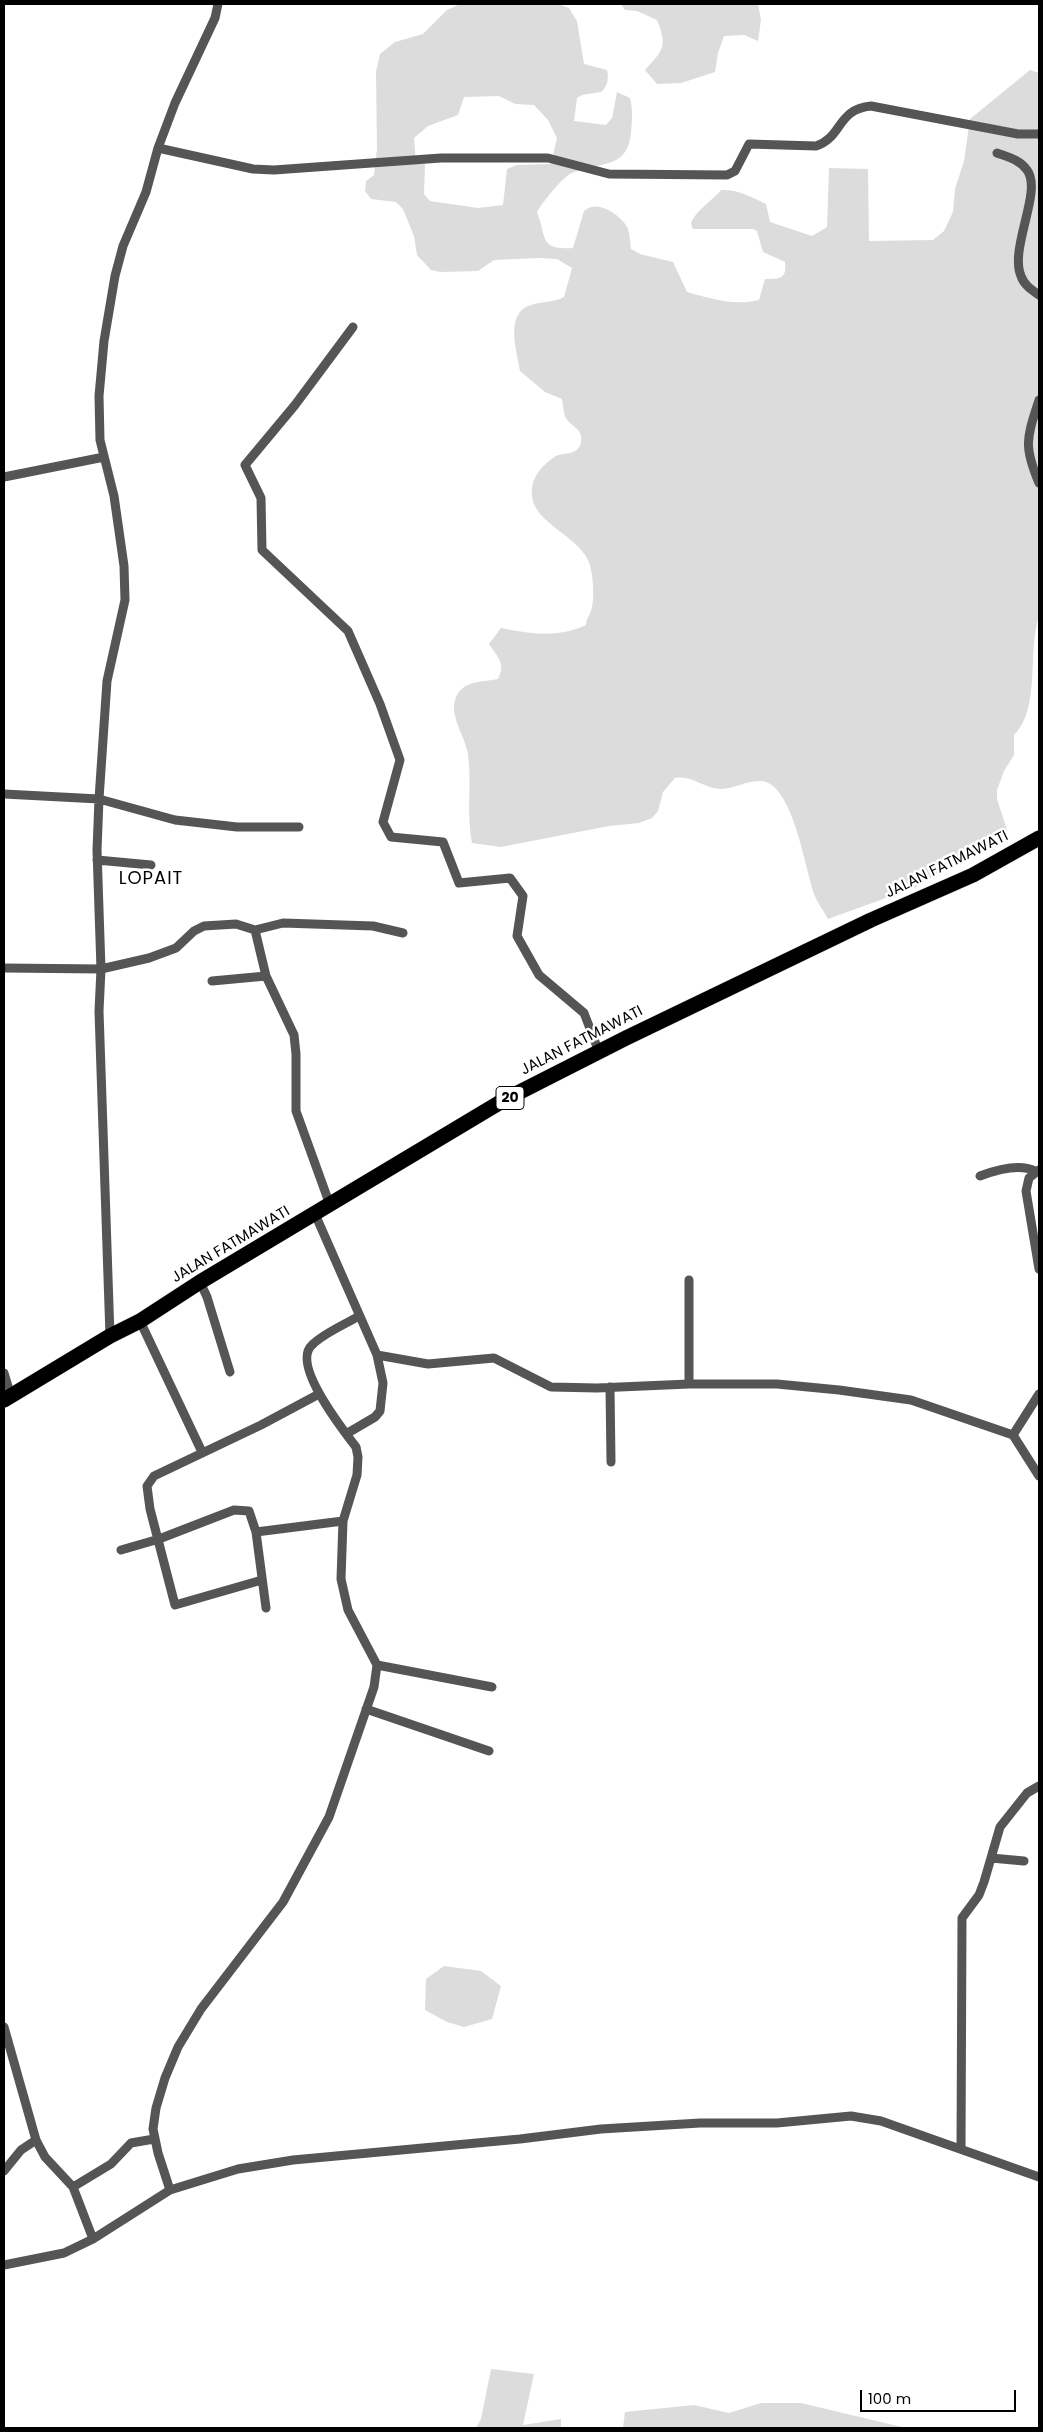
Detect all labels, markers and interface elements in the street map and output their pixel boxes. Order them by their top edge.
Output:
street label: JALAN FATMAWATI [883,827,1011,903]
district label: LOPAIT [118,868,184,890]
street label: JALAN FATMAWATI [518,1002,646,1080]
road number: 20 [496,1086,524,1110]
street label: JALAN FATMAWATI [169,1203,293,1287]
scale bar [863,2380,1019,2412]
text: 100 m [868,2388,911,2409]

